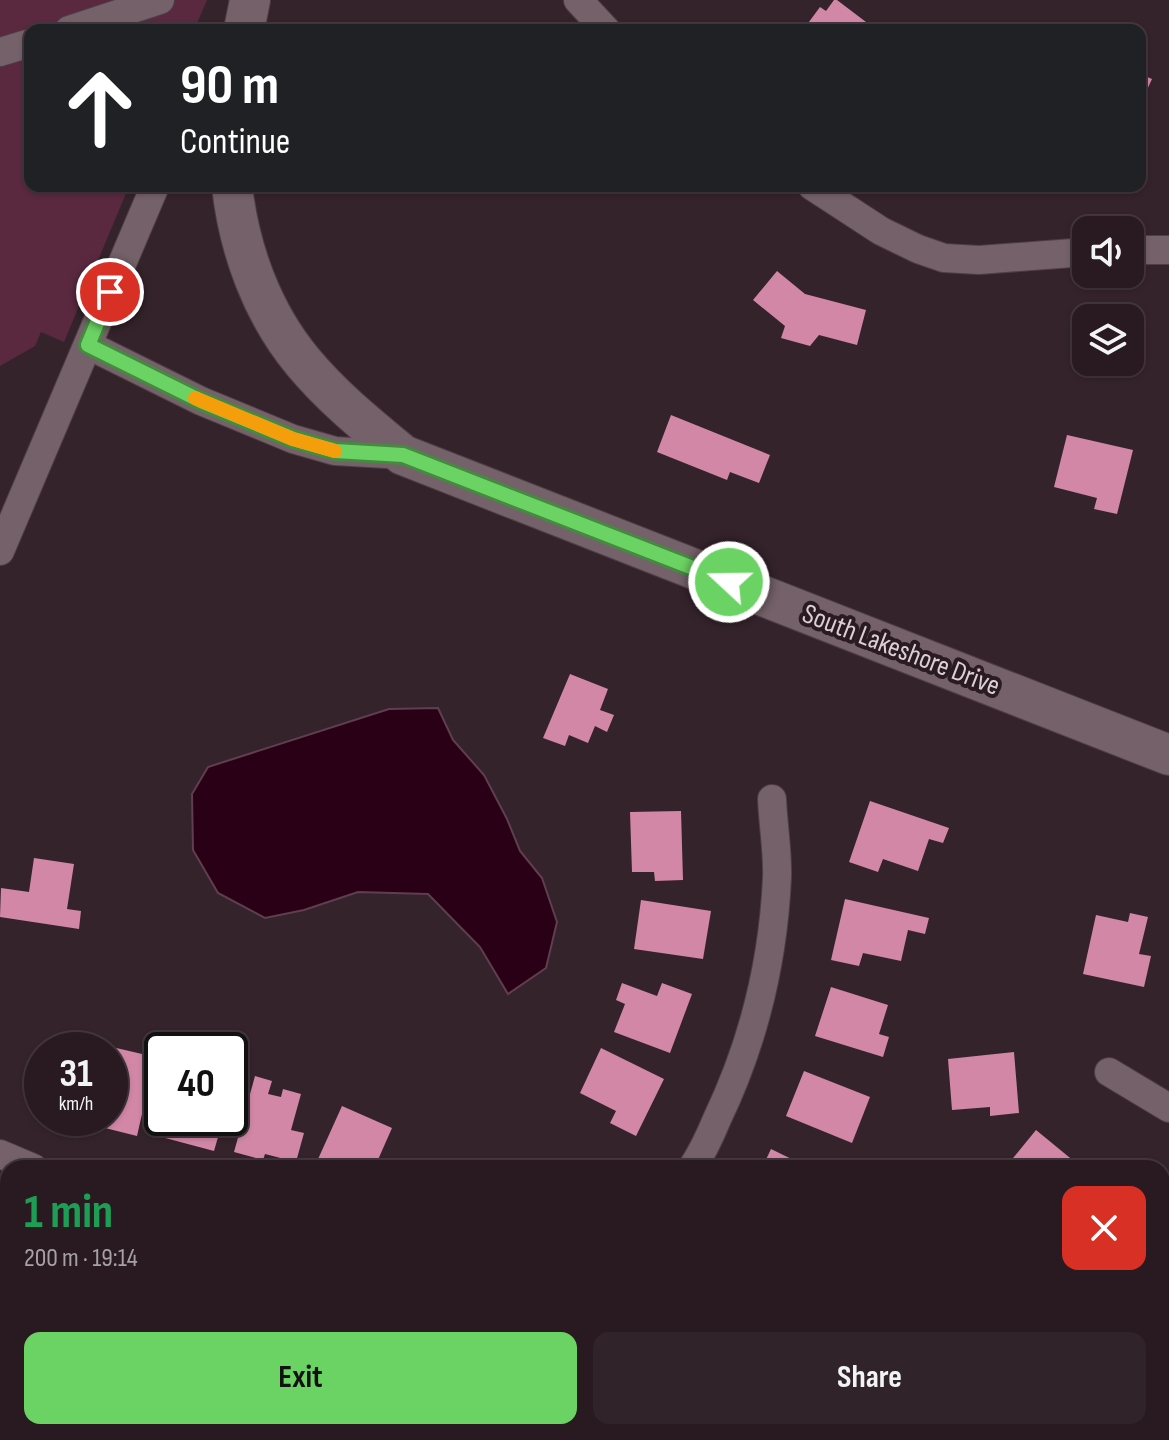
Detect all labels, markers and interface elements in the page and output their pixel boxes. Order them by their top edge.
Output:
text: 90 m [180,53,279,120]
icon: ahead [48,56,152,160]
text: Continue [180,121,290,164]
map controls [1072,216,1144,376]
button: sound [1072,216,1144,288]
pin [76,258,144,326]
icon: arrive [88,270,132,314]
button: layers [1072,304,1144,376]
position arrow [687,540,771,624]
street label: South Lakeshore Drive [798,597,1004,703]
speed limit sign: 40 [144,1032,248,1136]
text: 31 [59,1050,93,1098]
text: km/h [59,1092,93,1116]
text: 1 min [24,1184,113,1241]
button: close [1062,1186,1146,1270]
text: 200 m · 19:14 [24,1243,138,1274]
button: Exit [24,1332,577,1424]
button: Share [593,1332,1146,1424]

